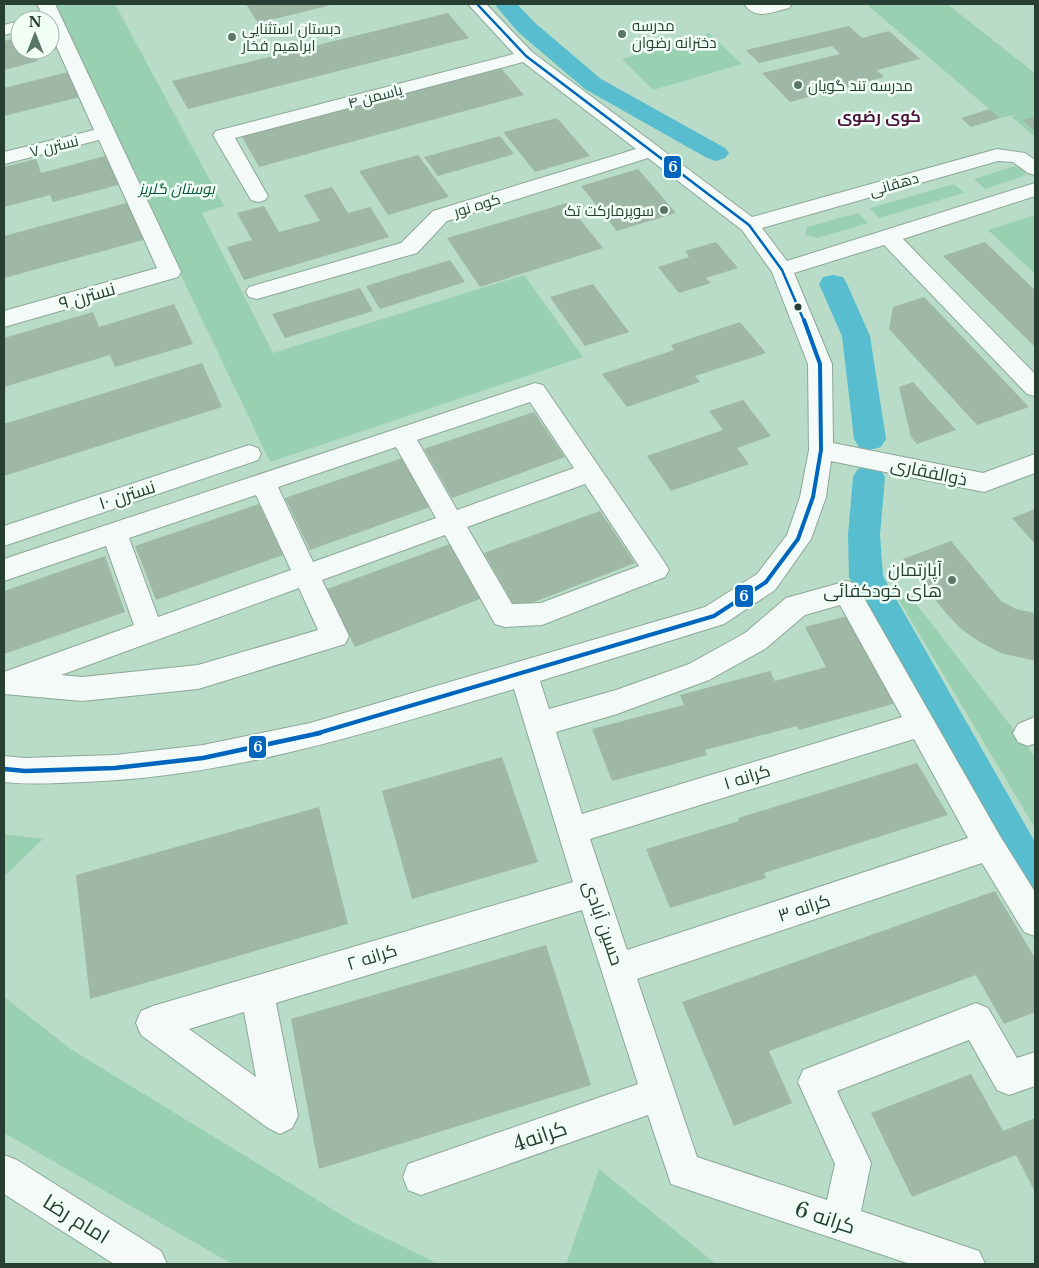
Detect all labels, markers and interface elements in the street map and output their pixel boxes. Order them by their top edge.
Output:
north arrow [10,10,60,60]
text: N [28,13,42,31]
place label: مدرسه دخترانه رضوان [632,16,716,53]
place label: دبستان استثنایی ابراهیم فخار [241,19,341,56]
marker: مدرسه دخترانه رضوان [616,28,628,40]
marker: دبستان استثنایی ابراهیم فخار [226,31,238,43]
place label: مدرسه تند گویان [808,76,913,96]
marker: مدرسه تند گویان [792,79,804,91]
street label: یاسمن ۴ [346,80,405,113]
district label: کوی رضوی [837,106,921,126]
street label: نسترن ۷ [28,131,81,162]
line badge: 6 [663,155,682,179]
text: 6 [668,158,678,176]
street label: دهقانی [867,168,921,201]
park label: بوستان گلریز [137,179,216,198]
street label: کوه نور [450,189,503,221]
place label: سوپرمارکت تک [564,201,654,221]
marker: سوپرمارکت تک [658,204,670,216]
street label: نسترن ۹ [56,278,118,314]
unlabelled marker [793,302,803,312]
street label: ذوالفقاری [889,453,969,491]
street label: نسترن ۱۰ [96,476,158,514]
place label: آپارتمان های خودکفائی [823,559,942,602]
marker: آپارتمان های خودکفائی [946,574,958,586]
line badge: 6 [734,584,754,608]
text: 6 [739,587,749,605]
line badge: 6 [248,735,267,759]
text: 6 [253,738,263,756]
street label: کرانه ۱ [721,760,773,794]
street label: حسین آبادی [578,878,628,968]
street label: کرانه ۳ [775,889,833,927]
street label: کرانه ۲ [344,939,400,975]
street label: کرانه4 [510,1115,570,1157]
street label: امام رضا [37,1189,114,1250]
street label: کرانه 6 [791,1196,859,1240]

